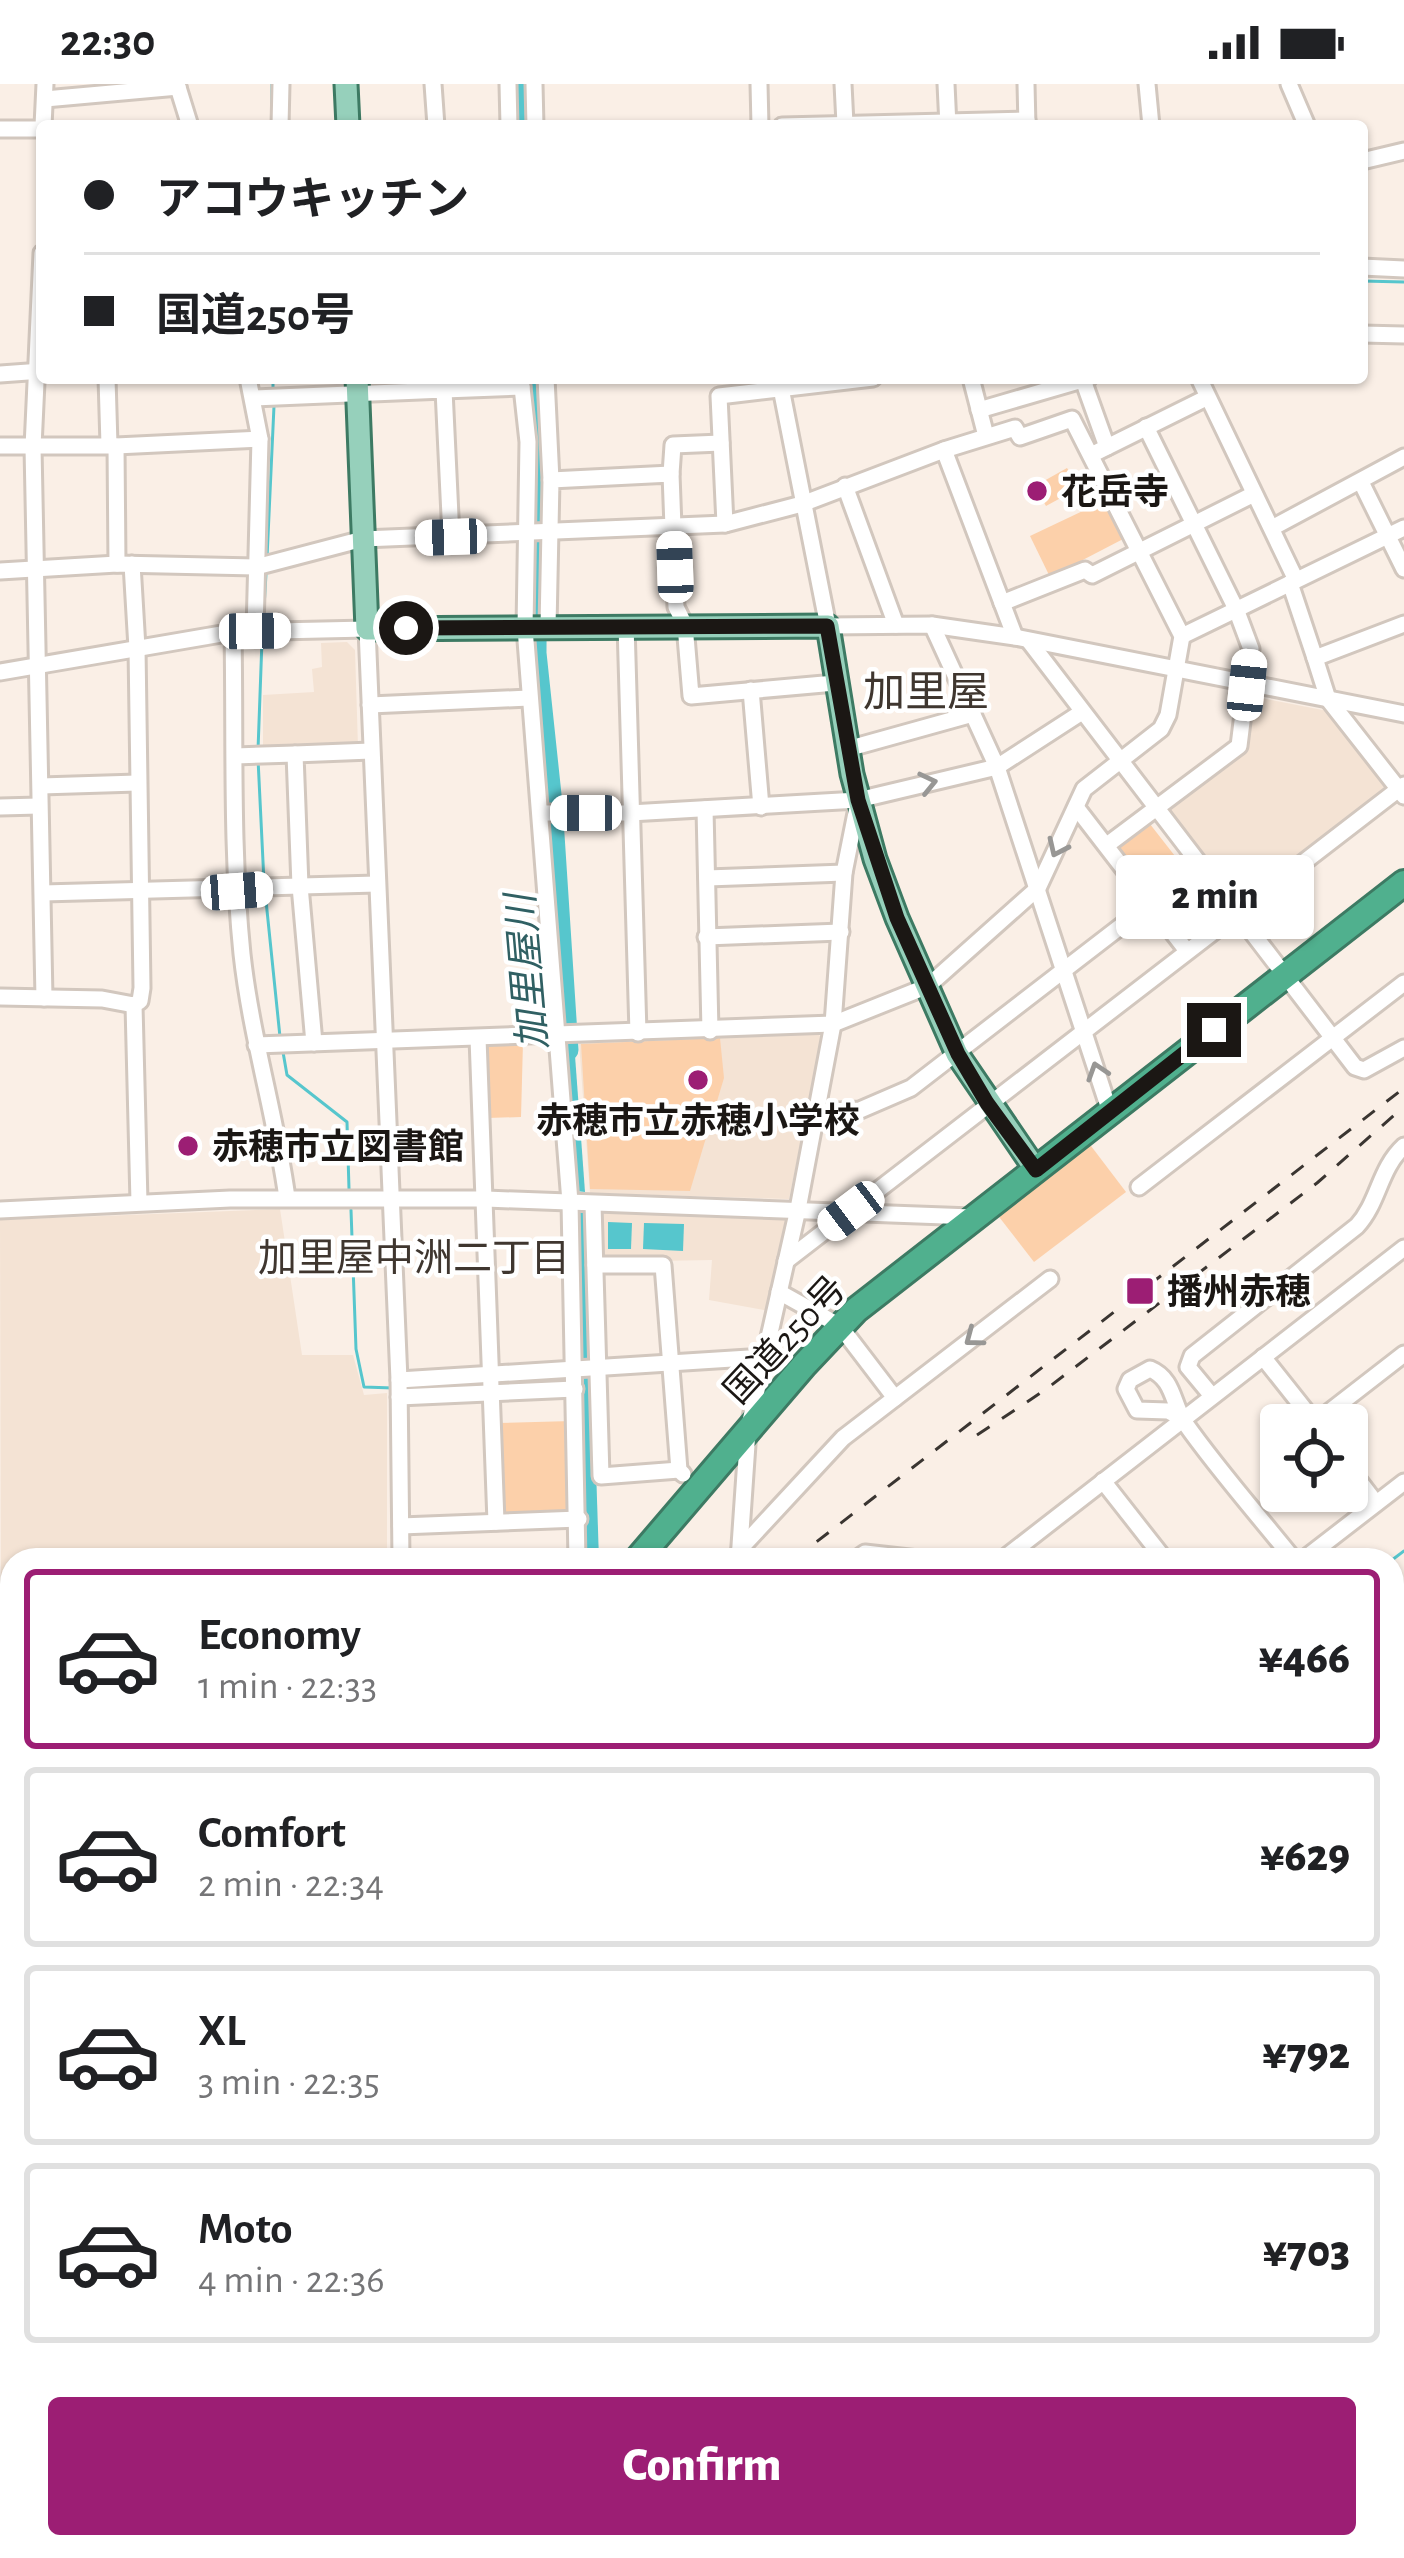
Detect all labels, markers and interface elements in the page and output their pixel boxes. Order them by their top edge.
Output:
text: 22:30 [60,19,156,64]
text: アコウキッチン [156,178,469,223]
text: 国道250号 [156,294,355,339]
place label: 花岳寺 [1061,473,1169,511]
marker: 花岳寺 [1024,478,1050,504]
car [414,518,488,556]
car [656,530,694,604]
route start [379,601,433,655]
car [219,612,291,650]
car [1225,647,1269,723]
district label: 加里屋 [863,671,989,714]
one-way arrow [917,772,937,797]
car [550,795,622,831]
one-way arrow [1048,836,1071,857]
callout: 2 min [1115,856,1313,940]
car [200,871,274,911]
text: 2 min [1171,877,1259,916]
water label: 加里屋川 [500,888,555,1051]
route end [1187,1003,1241,1057]
one-way arrow [1086,1061,1111,1082]
marker: 赤穂市立赤穂小学校 [685,1067,711,1093]
place label: 赤穂市立赤穂小学校 [536,1102,860,1140]
place label: 赤穂市立図書館 [212,1128,464,1166]
marker: 赤穂市立図書館 [175,1133,201,1159]
car [811,1175,891,1247]
district label: 加里屋中洲二丁目 [258,1238,570,1279]
street label: 国道250号 [717,1269,853,1411]
place label: 播州赤穂 [1167,1273,1311,1311]
marker: 播州赤穂 [1124,1275,1156,1307]
one-way arrow [964,1324,986,1345]
map controls [1260,1404,1368,1512]
button: locate [1260,1404,1368,1512]
icon: car [54,1605,162,1713]
text: Economy [198,1613,361,1658]
text: ¥466 [1258,1636,1350,1681]
text: 1 min · 22:33 [198,1667,377,1706]
icon: car [54,1803,162,1911]
text: Comfort [198,1811,346,1856]
text: ¥629 [1260,1834,1350,1879]
text: 2 min · 22:34 [198,1865,384,1904]
icon: car [54,2001,162,2109]
text: XL [198,2009,246,2054]
text: ¥792 [1262,2032,1350,2077]
text: 3 min · 22:35 [198,2063,380,2102]
icon: car [54,2199,162,2307]
text: Moto [198,2207,293,2252]
text: ¥703 [1262,2230,1350,2275]
text: 4 min · 22:36 [198,2261,385,2300]
button: Confirm [48,2397,1356,2535]

